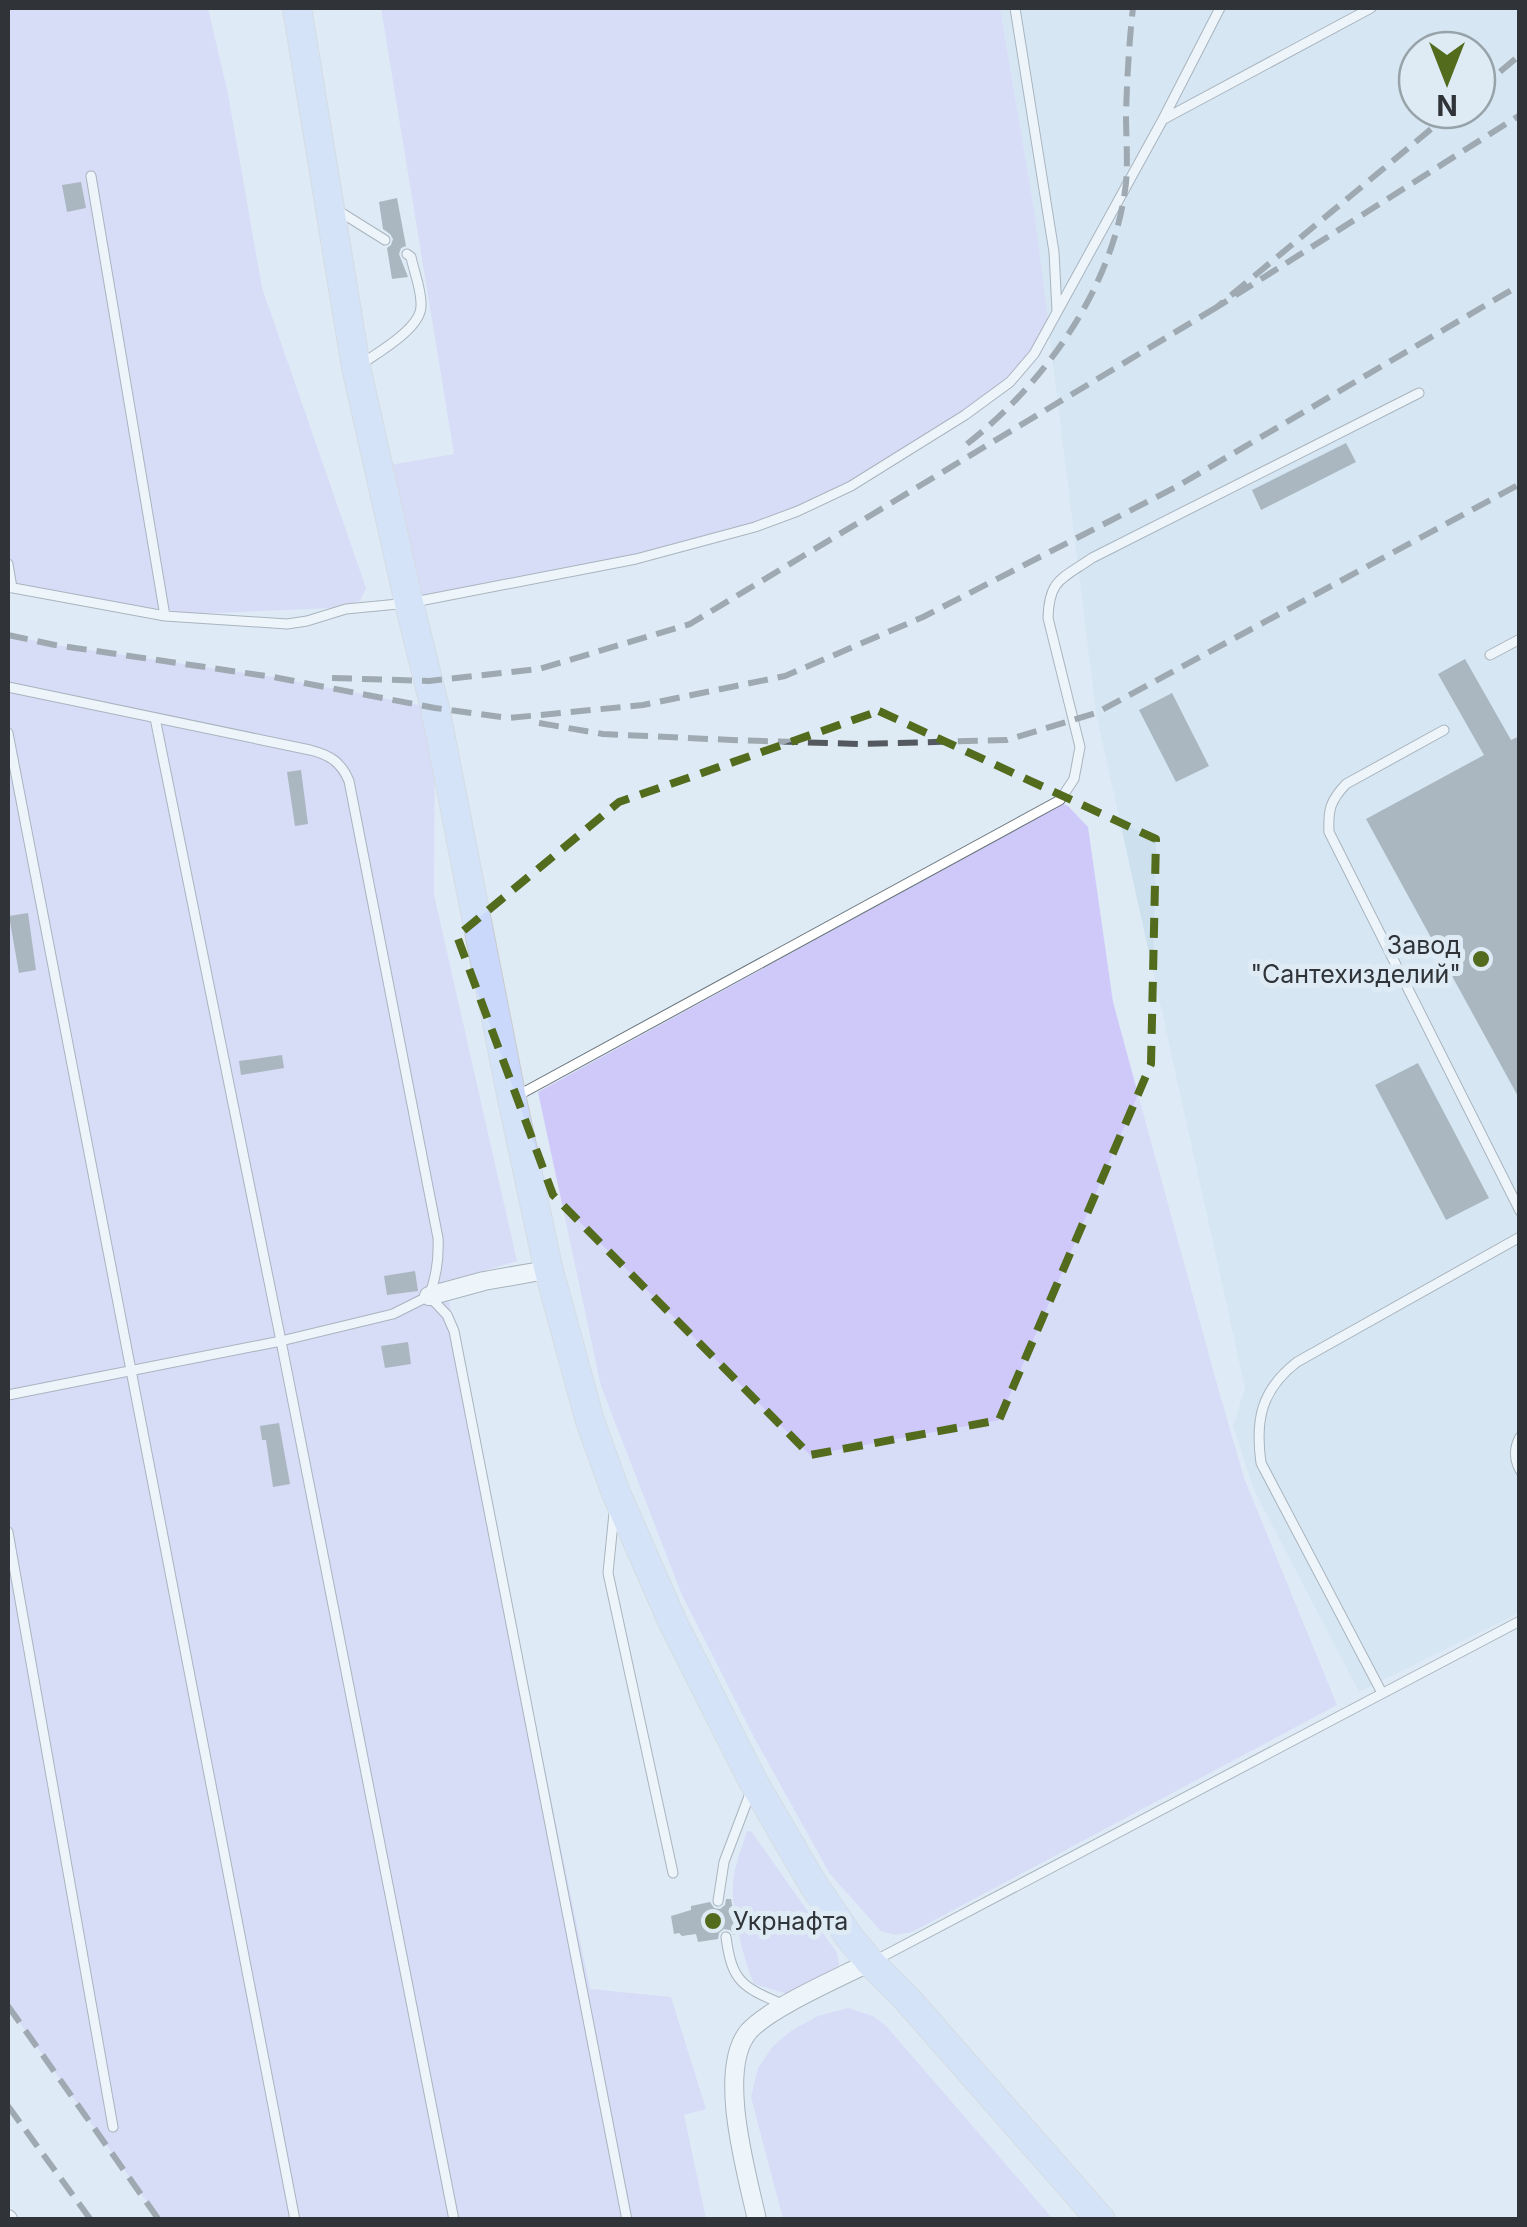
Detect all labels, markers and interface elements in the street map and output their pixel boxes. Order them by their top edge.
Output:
north arrow [1397,30,1497,130]
text: N [1436,88,1458,122]
place label: Завод "Сантехизделий" [1250,930,1461,989]
marker: Завод "Сантехизделий" [1470,948,1492,970]
place label: Укрнафта [733,1906,848,1936]
marker: Укрнафта [702,1910,724,1932]

